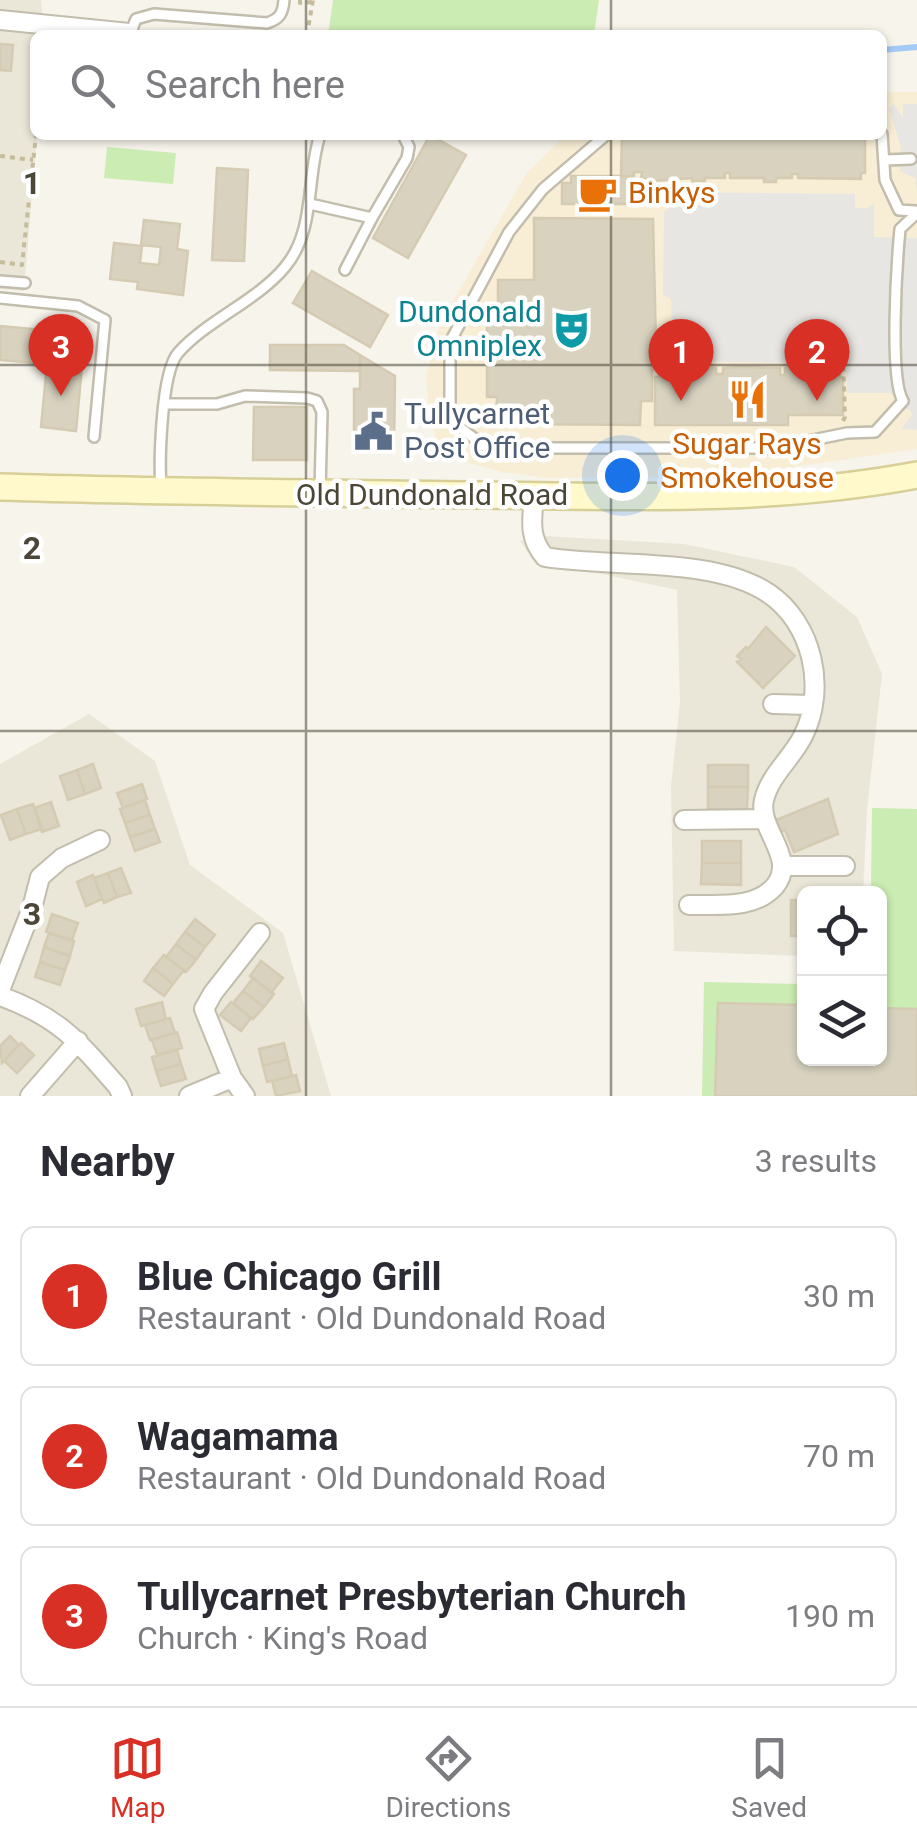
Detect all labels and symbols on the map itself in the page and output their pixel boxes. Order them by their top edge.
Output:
text: 1 [23,164,41,202]
cafe icon: Binkys [577,172,619,214]
place label: Binkys [628,175,715,210]
place label: Dundonald Omniplex [398,294,542,363]
theatre icon: Dundonald Omniplex [551,308,593,350]
pin: 3 [28,314,94,396]
pin: 1 [648,318,714,401]
pin: 2 [784,318,850,401]
restaurant icon: Sugar Rays Smokehouse [726,379,768,421]
place label: Tullycarnet Post Office [404,396,550,465]
public building icon: Tullycarnet Post Office [353,410,395,452]
place label: Sugar Rays Smokehouse [660,426,834,495]
your location [597,450,648,501]
street label: Old Dundonald Road [296,477,568,512]
text: 2 [23,529,41,567]
text: 3 [23,895,41,933]

